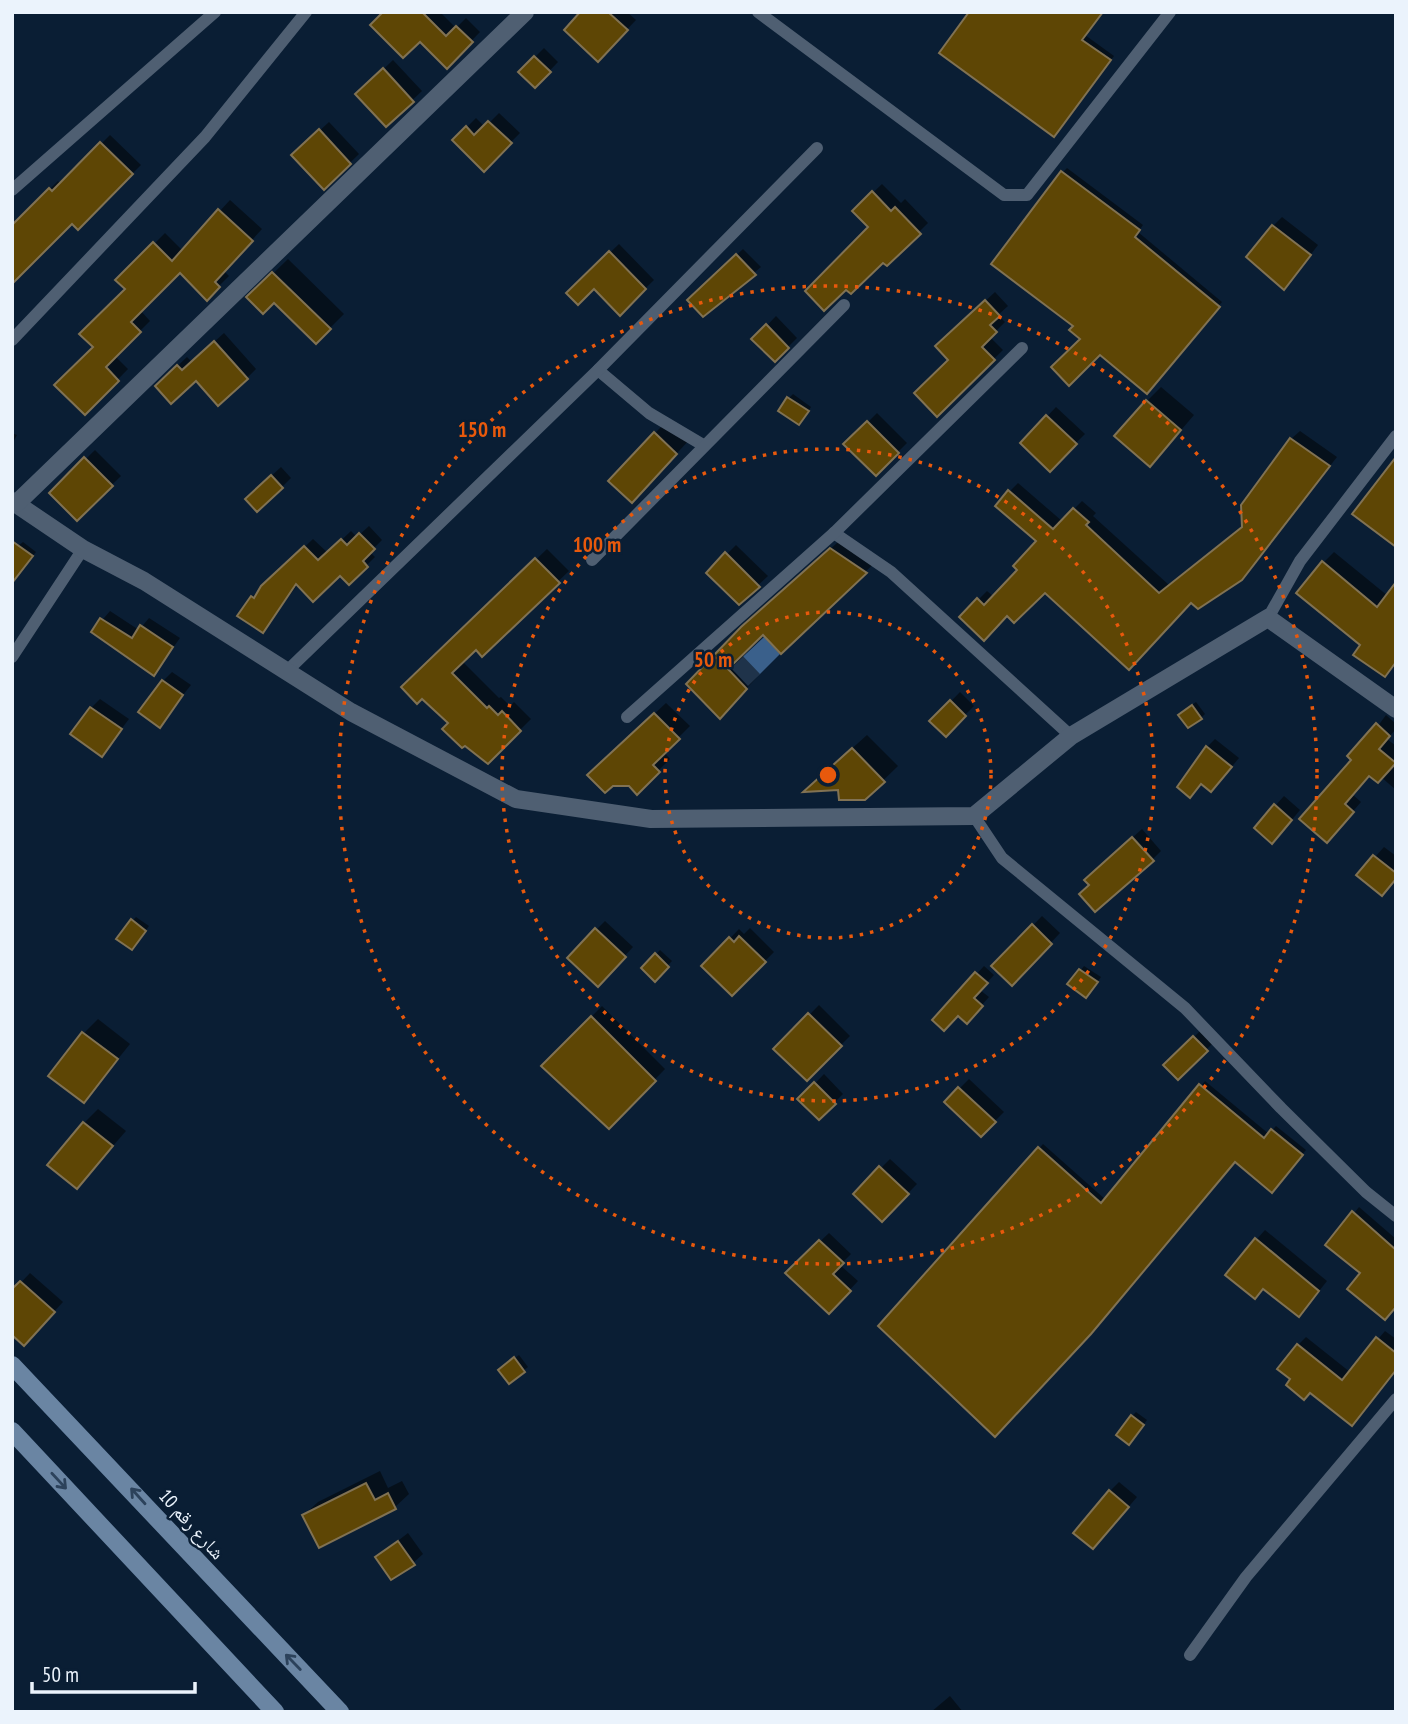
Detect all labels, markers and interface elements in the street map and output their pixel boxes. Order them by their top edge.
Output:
text: 150 m [458,416,506,443]
text: 100 m [573,531,621,558]
text: 50 m [694,646,732,673]
centre of rings [816,763,840,787]
one-way arrow [51,1472,67,1490]
street label: شارع رقم 10 [153,1484,230,1565]
one-way arrow [129,1488,146,1505]
scale bar [32,1650,194,1694]
one-way arrow [284,1654,301,1671]
text: 50 m [42,1661,79,1688]

